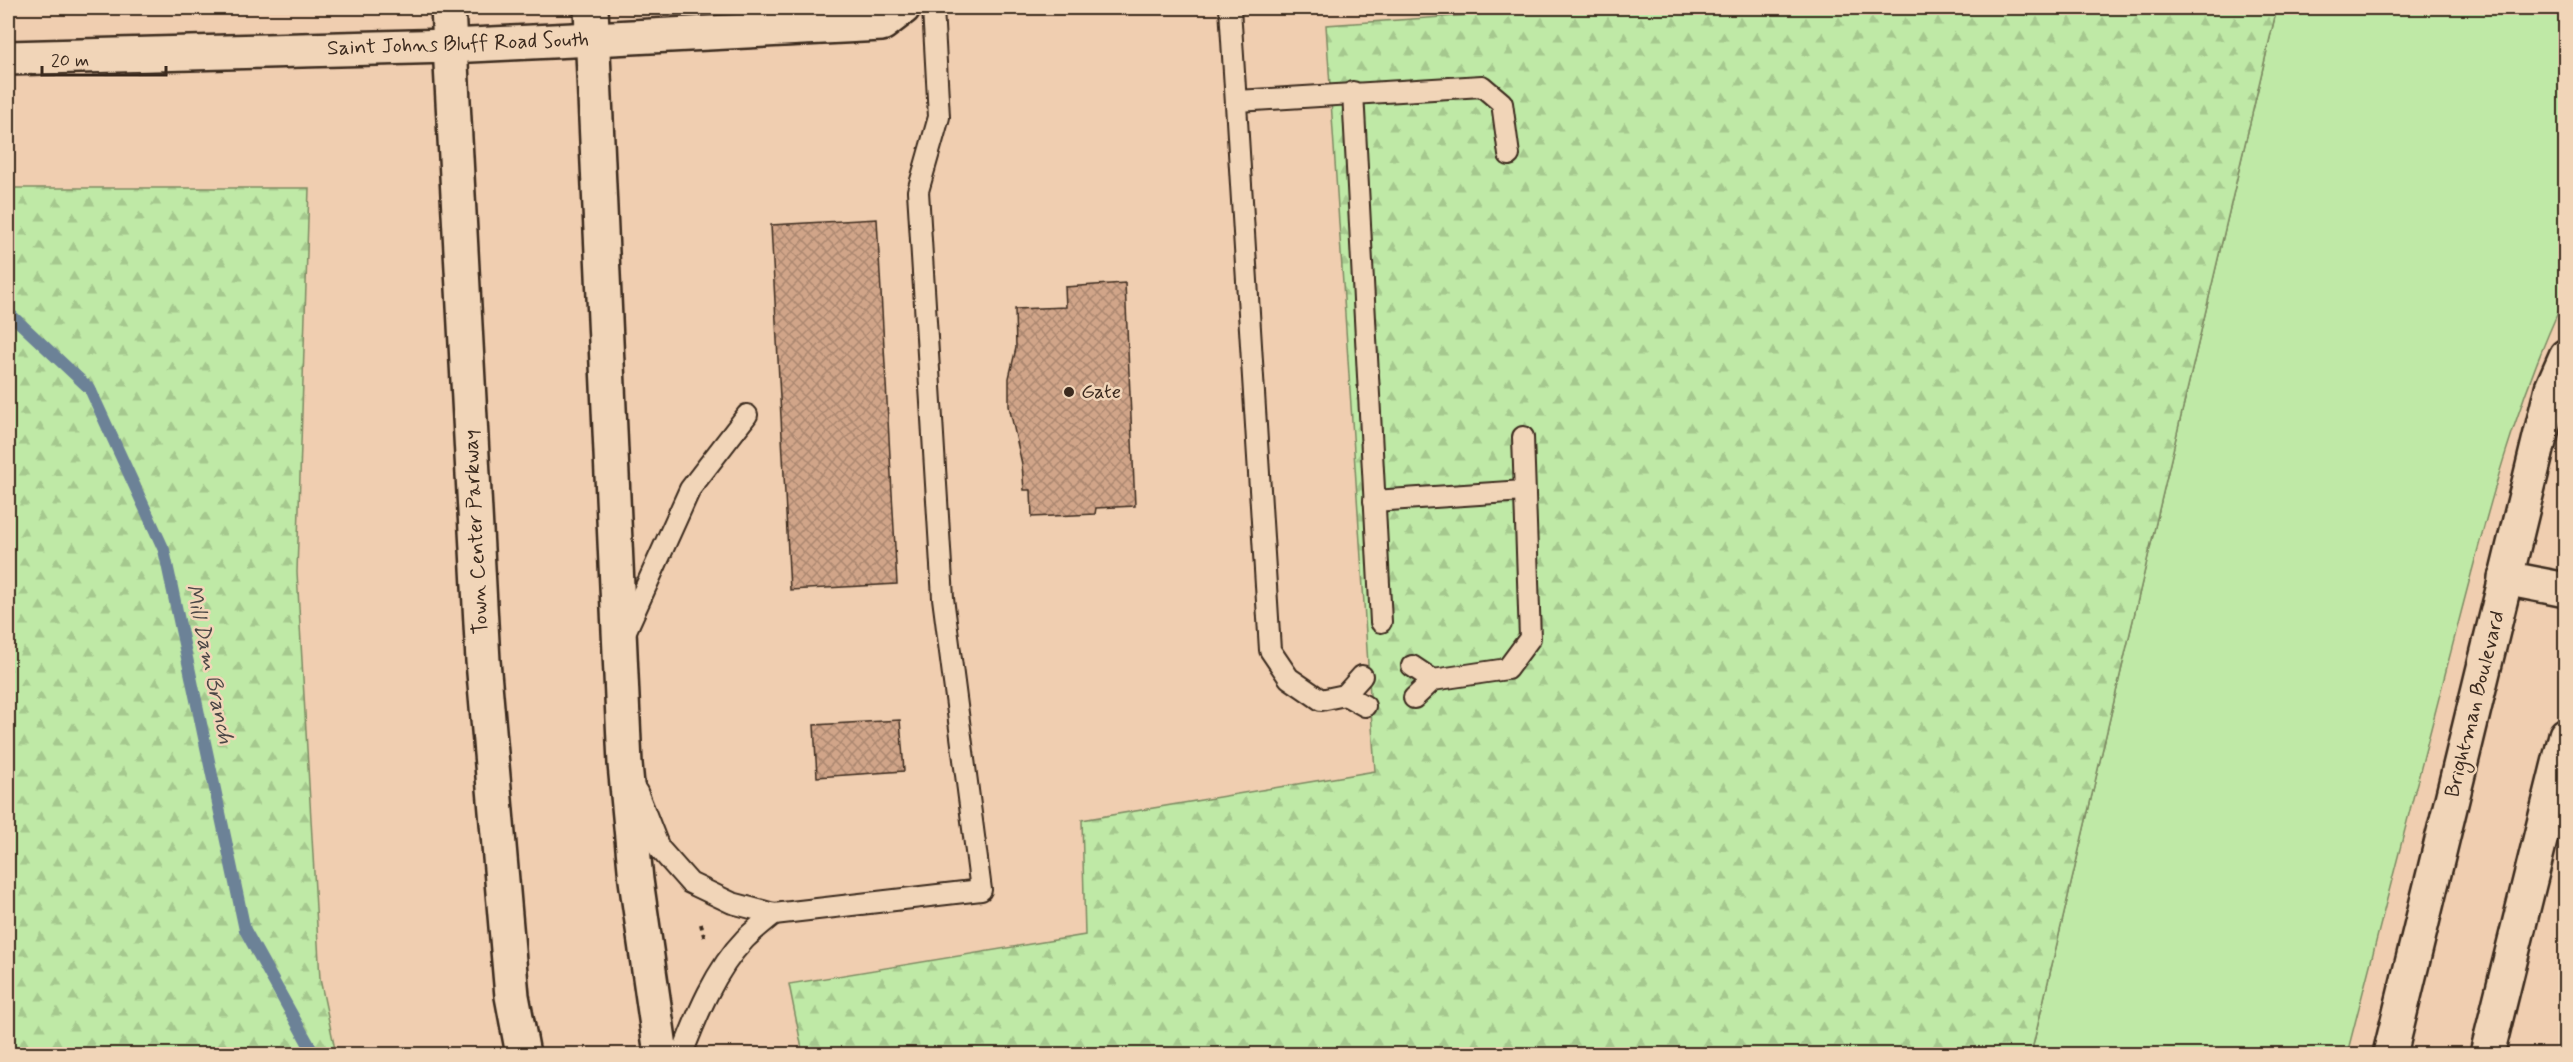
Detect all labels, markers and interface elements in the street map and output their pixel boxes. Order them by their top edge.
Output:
street label: Saint Johns Bluff Road South [327,25,589,63]
scale bar [42,39,166,77]
text: 20 m [51,49,89,73]
place label: Gate [1081,378,1121,406]
marker: Gate [1062,385,1076,399]
street label: Town Center Parkway [457,429,495,635]
water label: Mill Dam Branch [178,582,240,747]
street label: Brightman Boulevard [2438,608,2513,800]

